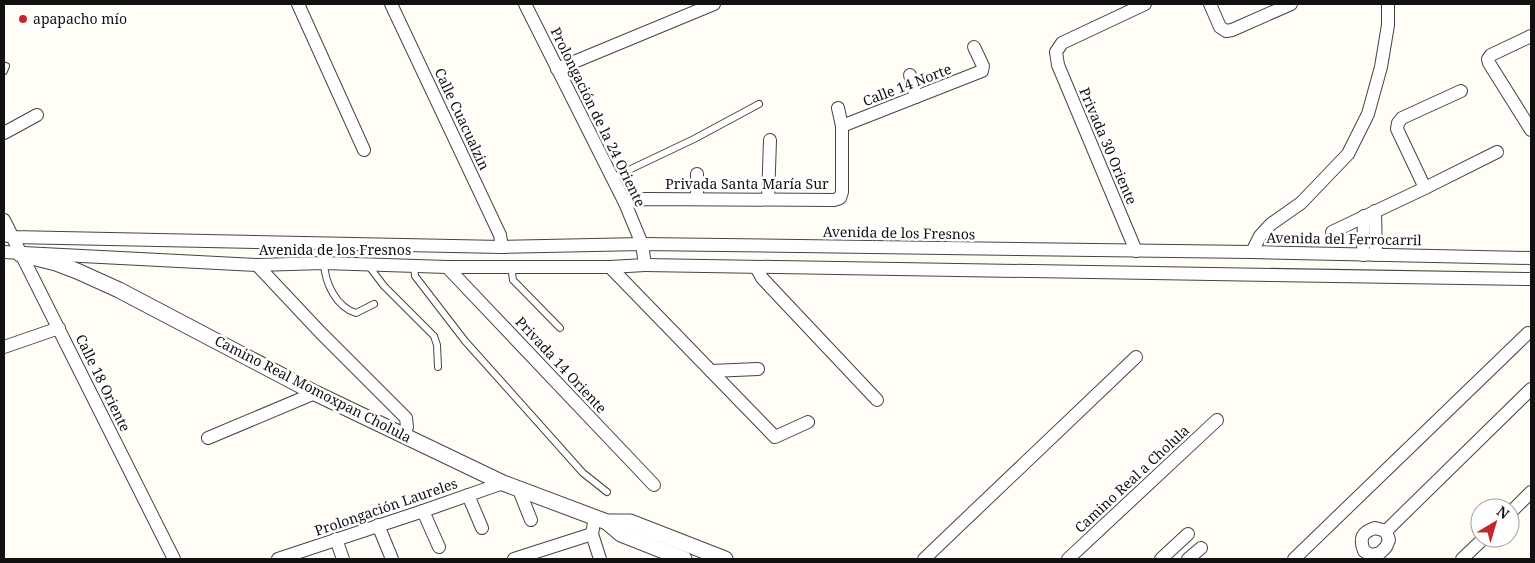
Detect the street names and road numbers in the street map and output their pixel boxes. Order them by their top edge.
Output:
street label: Prolongación de la 24 Oriente [547,24,650,210]
street label: Calle 14 Norte [860,59,954,110]
street label: Calle Cuacualzin [431,65,494,173]
street label: Privada 30 Oriente [1075,84,1142,207]
street label: Privada Santa María Sur [665,174,829,193]
street label: Avenida de los Fresnos [823,222,975,243]
street label: Avenida del Ferrocarril [1266,228,1423,249]
street label: Avenida de los Fresnos [259,240,411,259]
street label: Privada 14 Oriente [512,312,611,417]
street label: Calle 18 Oriente [72,331,135,435]
street label: Camino Real Momoxpan Cholula [212,331,415,447]
street label: Camino Real a Cholula [1070,420,1193,537]
street label: Prolongación Laureles [312,473,460,540]

